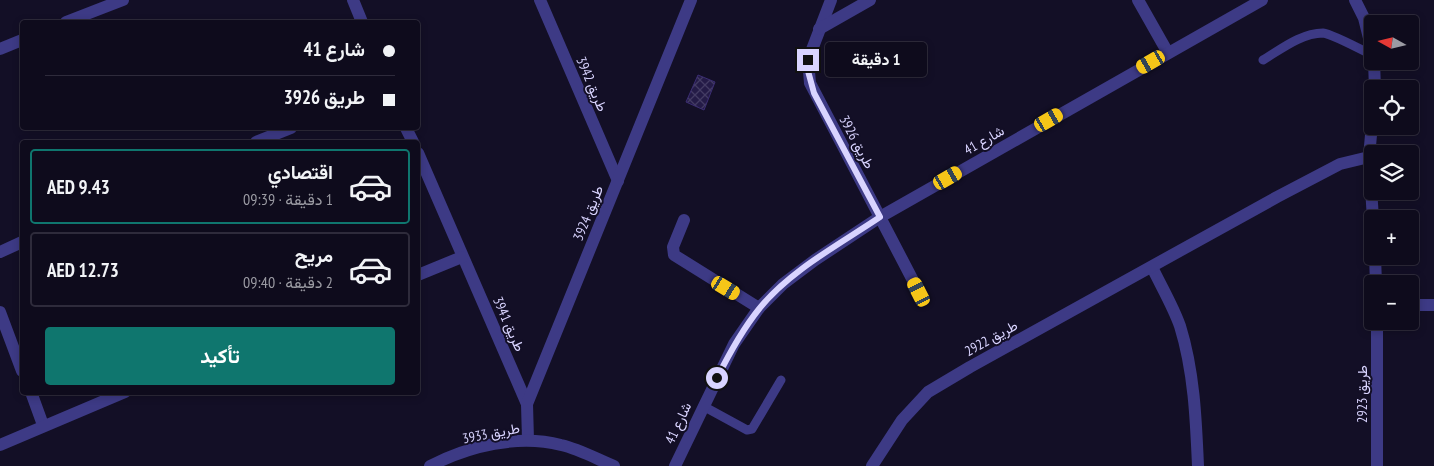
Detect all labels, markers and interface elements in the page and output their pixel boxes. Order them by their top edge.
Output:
north arrow [1364,15,1419,70]
map controls [1364,15,1419,330]
text: شارع 41 [304,37,365,61]
callout: 1 دقيقة [826,42,928,78]
car [1134,48,1167,76]
route end [797,49,819,71]
text: 1 دقيقة [852,49,900,69]
street label: طريق 3942 [572,54,612,114]
button: locate [1364,80,1419,135]
text: طريق 3926 [284,85,365,109]
car [1032,106,1065,134]
street label: طريق 3926 [835,112,879,172]
street label: شارع 41 [961,121,1008,160]
button: layers [1364,145,1419,200]
text: اقتصادي [268,160,333,184]
icon: car [348,164,393,209]
car [931,164,964,192]
text: AED 9.43 [47,175,110,199]
street label: طريق 3924 [569,183,607,243]
text: 1 دقيقة · 09:39 [243,189,333,209]
button: + [1364,210,1419,265]
text: مريح [295,243,333,267]
icon: car [348,247,393,292]
text: AED 12.73 [47,258,119,282]
text: 2 دقيقة · 09:40 [243,272,333,292]
car [709,274,742,302]
car [905,275,932,309]
button: − [1364,275,1419,330]
street label: طريق 3941 [489,294,529,354]
street label: طريق 2922 [961,316,1021,360]
button: تأكيد [45,327,395,385]
street label: طريق 2923 [1353,365,1371,423]
route start [706,367,728,389]
street label: شارع 41 [661,399,697,447]
street label: طريق 3933 [461,419,521,447]

